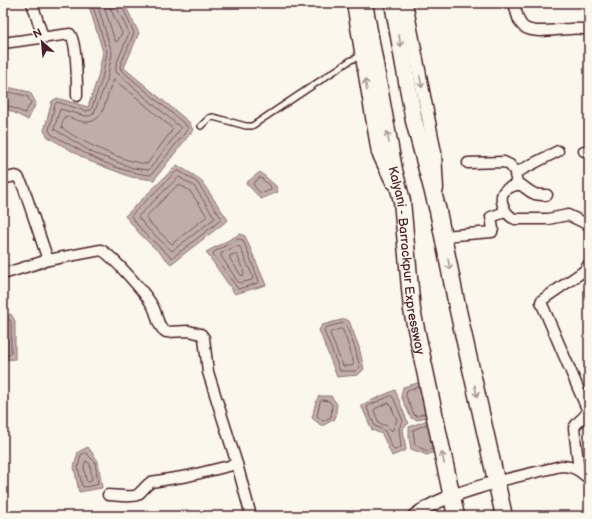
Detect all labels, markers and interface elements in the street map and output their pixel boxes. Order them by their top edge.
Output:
north arrow [22,22,62,62]
text: N [31,26,44,41]
one-way arrow [396,34,404,47]
one-way arrow [418,76,426,89]
one-way arrow [362,79,370,92]
one-way arrow [384,131,392,144]
street label: Kalyani - Barrackpur Expressway [384,164,428,356]
one-way arrow [445,257,453,270]
one-way arrow [472,384,480,397]
one-way arrow [438,452,446,465]

